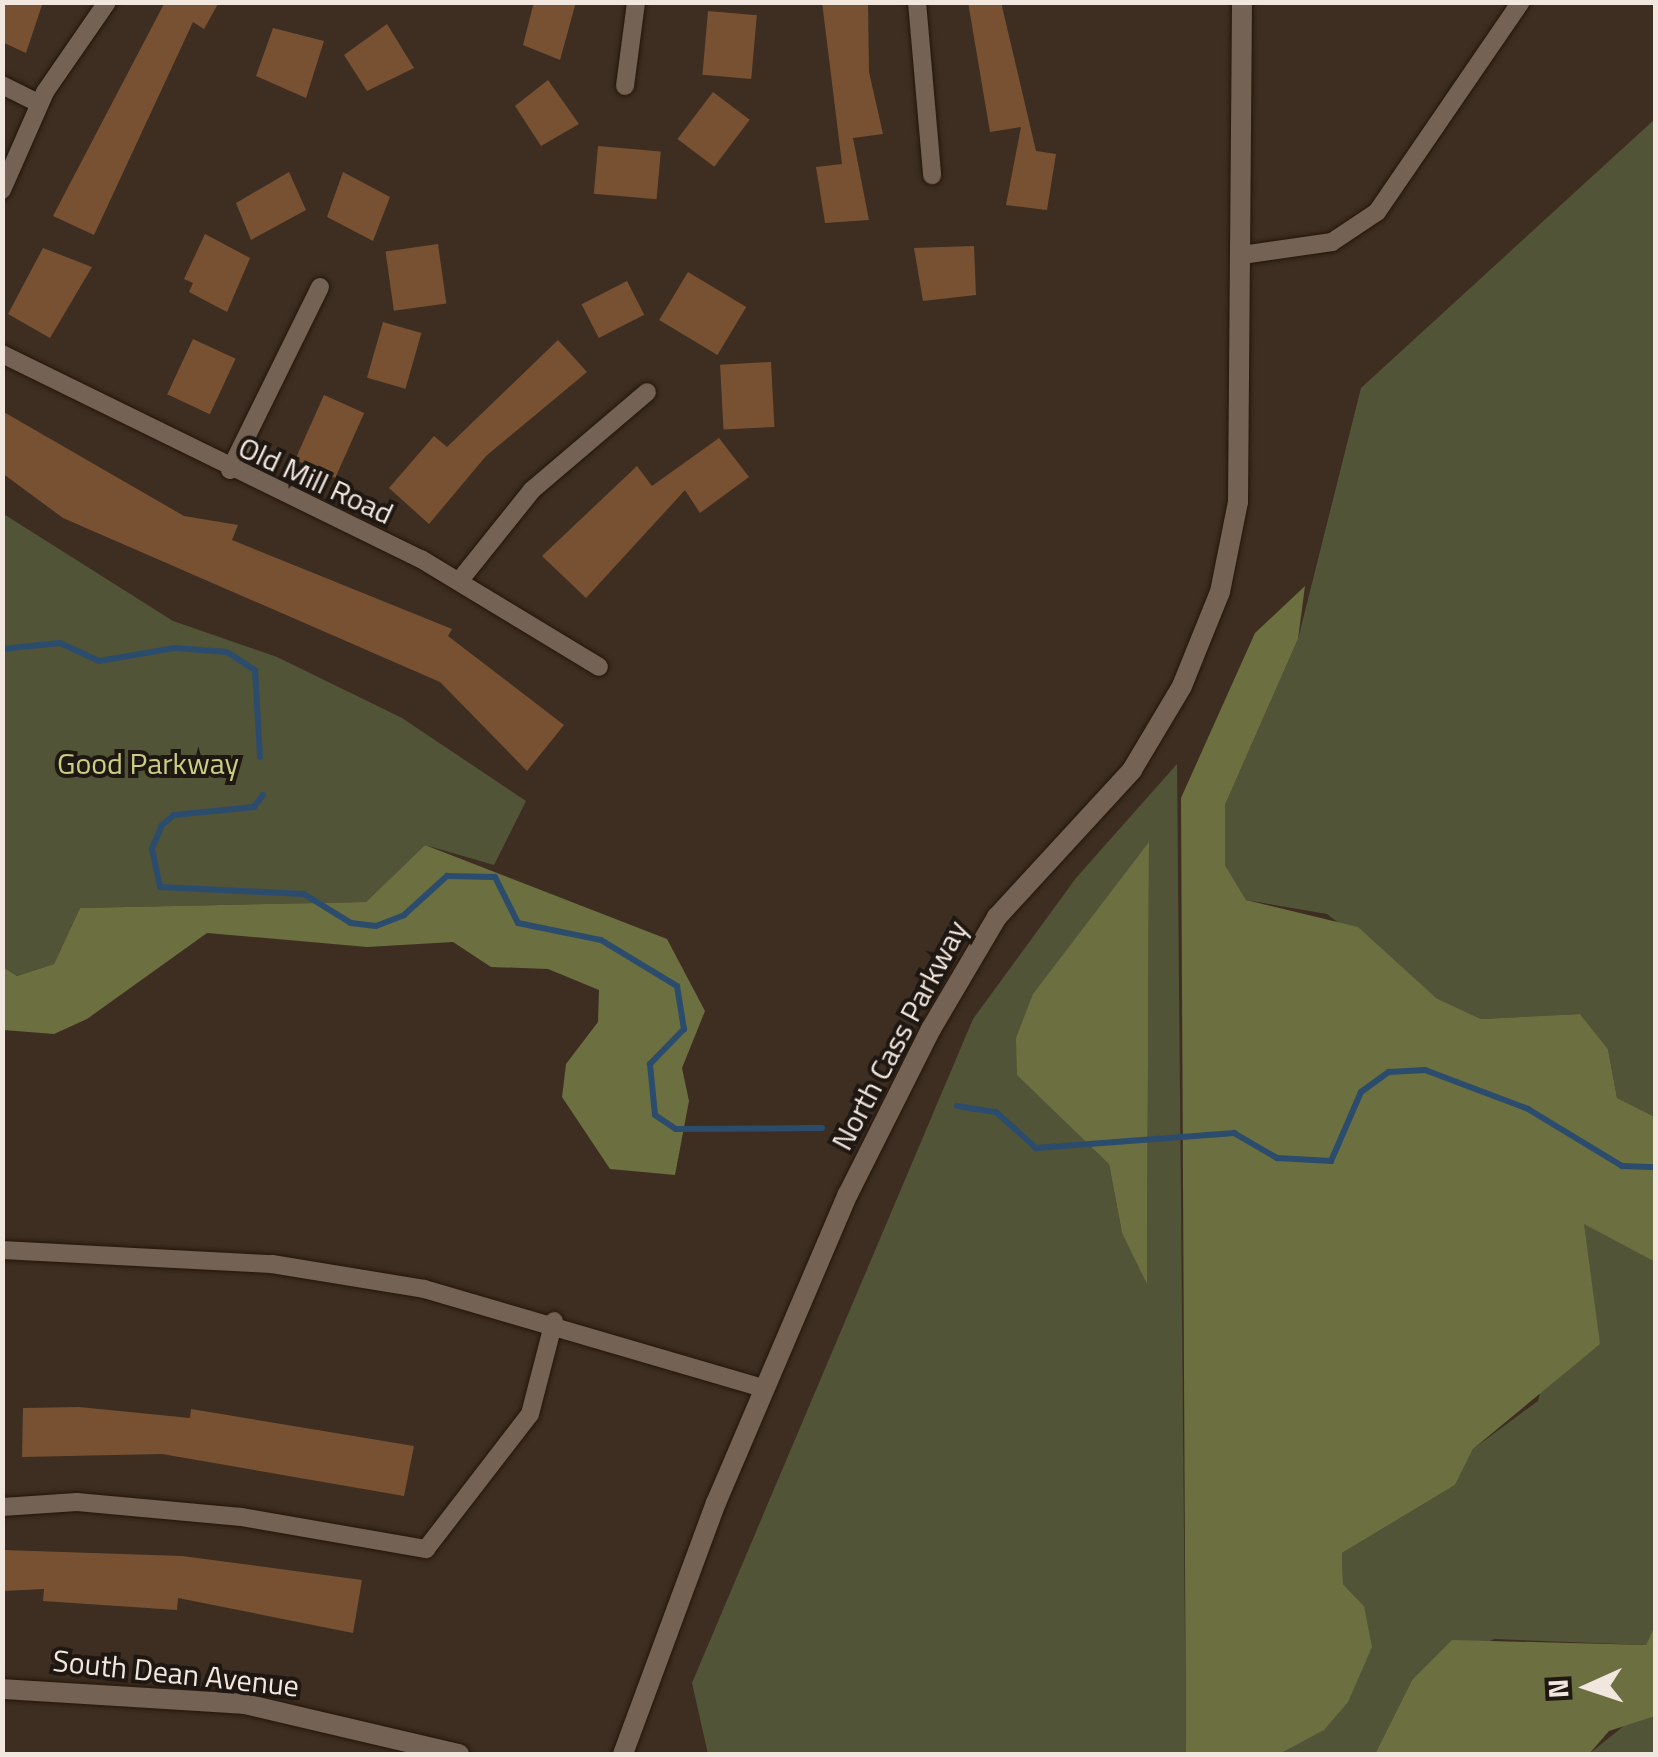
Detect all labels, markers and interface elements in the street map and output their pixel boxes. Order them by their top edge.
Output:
street label: Old Mill Road [233,429,399,531]
park label: Good Parkway [57,745,239,781]
street label: North Cass Parkway [823,914,975,1156]
north arrow [1538,1637,1638,1737]
street label: South Dean Avenue [51,1642,301,1704]
text: N [1536,1678,1580,1699]

